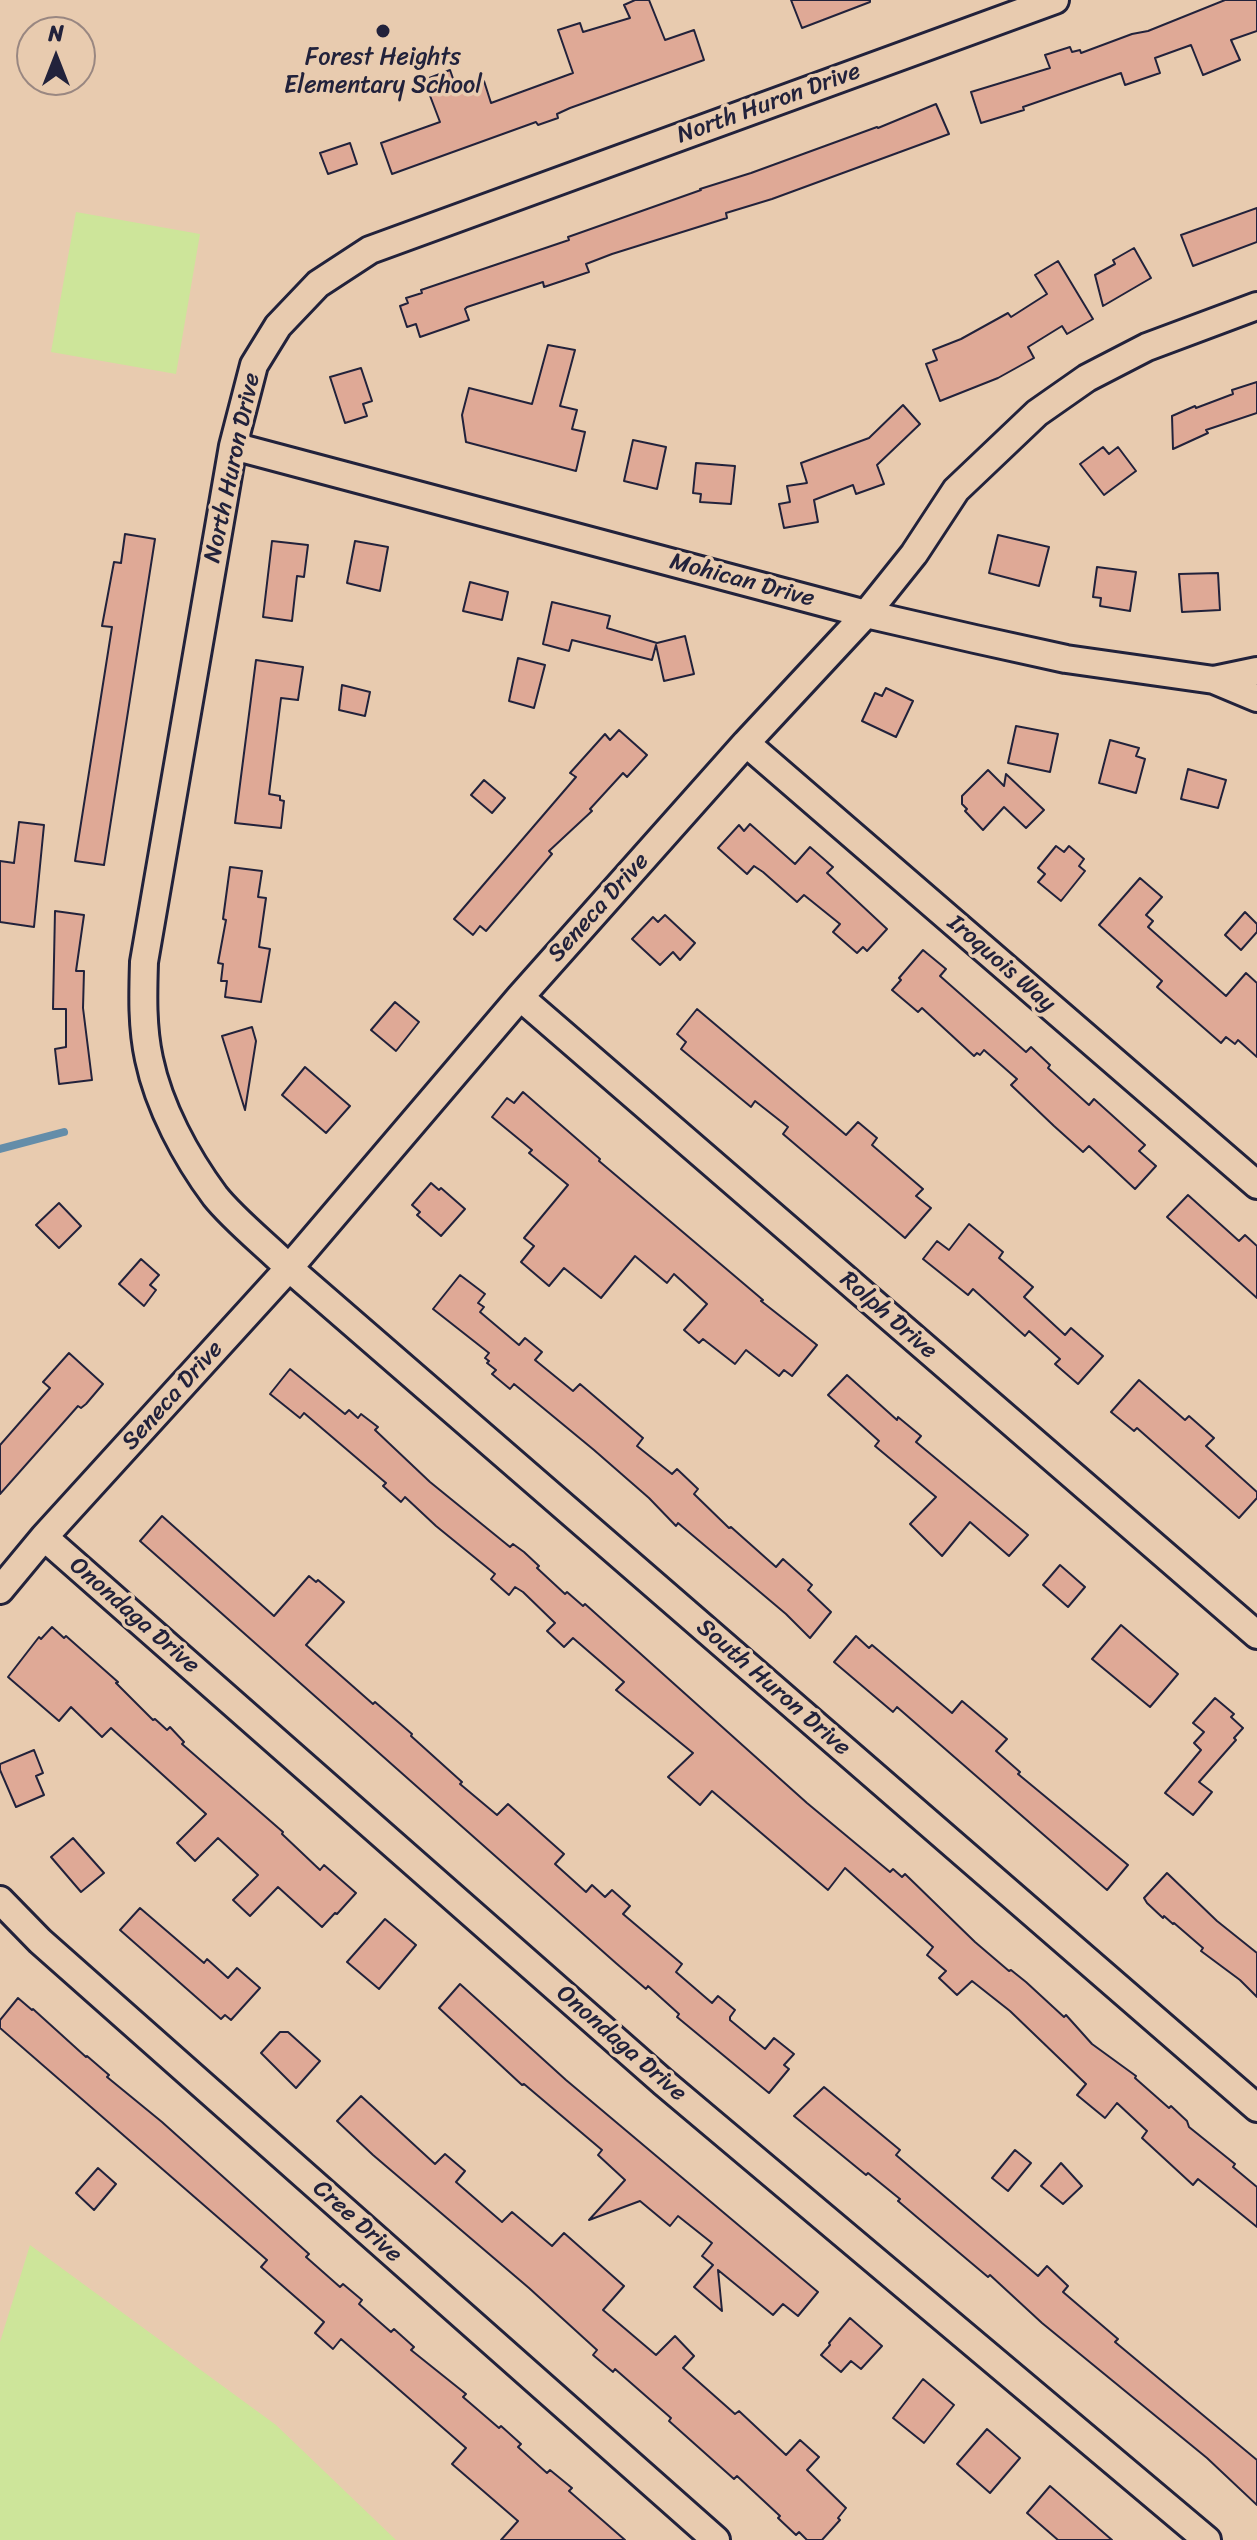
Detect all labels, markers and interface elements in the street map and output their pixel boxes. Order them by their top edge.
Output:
text: N [48,14,64,53]
north arrow [16,16,96,96]
marker: Forest Heights Elementary School [374,22,392,40]
place label: Forest Heights Elementary School [284,44,482,100]
street label: North Huron Drive [673,57,865,151]
street label: North Huron Drive [199,370,267,566]
street label: Mohican Drive [667,548,817,614]
street label: Seneca Drive [542,847,656,969]
street label: Iroquois Way [941,909,1061,1019]
street label: Rolph Drive [833,1266,943,1366]
street label: Seneca Drive [116,1335,230,1457]
street label: Onondaga Drive [63,1552,205,1680]
street label: South Huron Drive [690,1613,856,1763]
street label: Onondaga Drive [550,1980,692,2108]
street label: Cree Drive [306,2174,408,2270]

